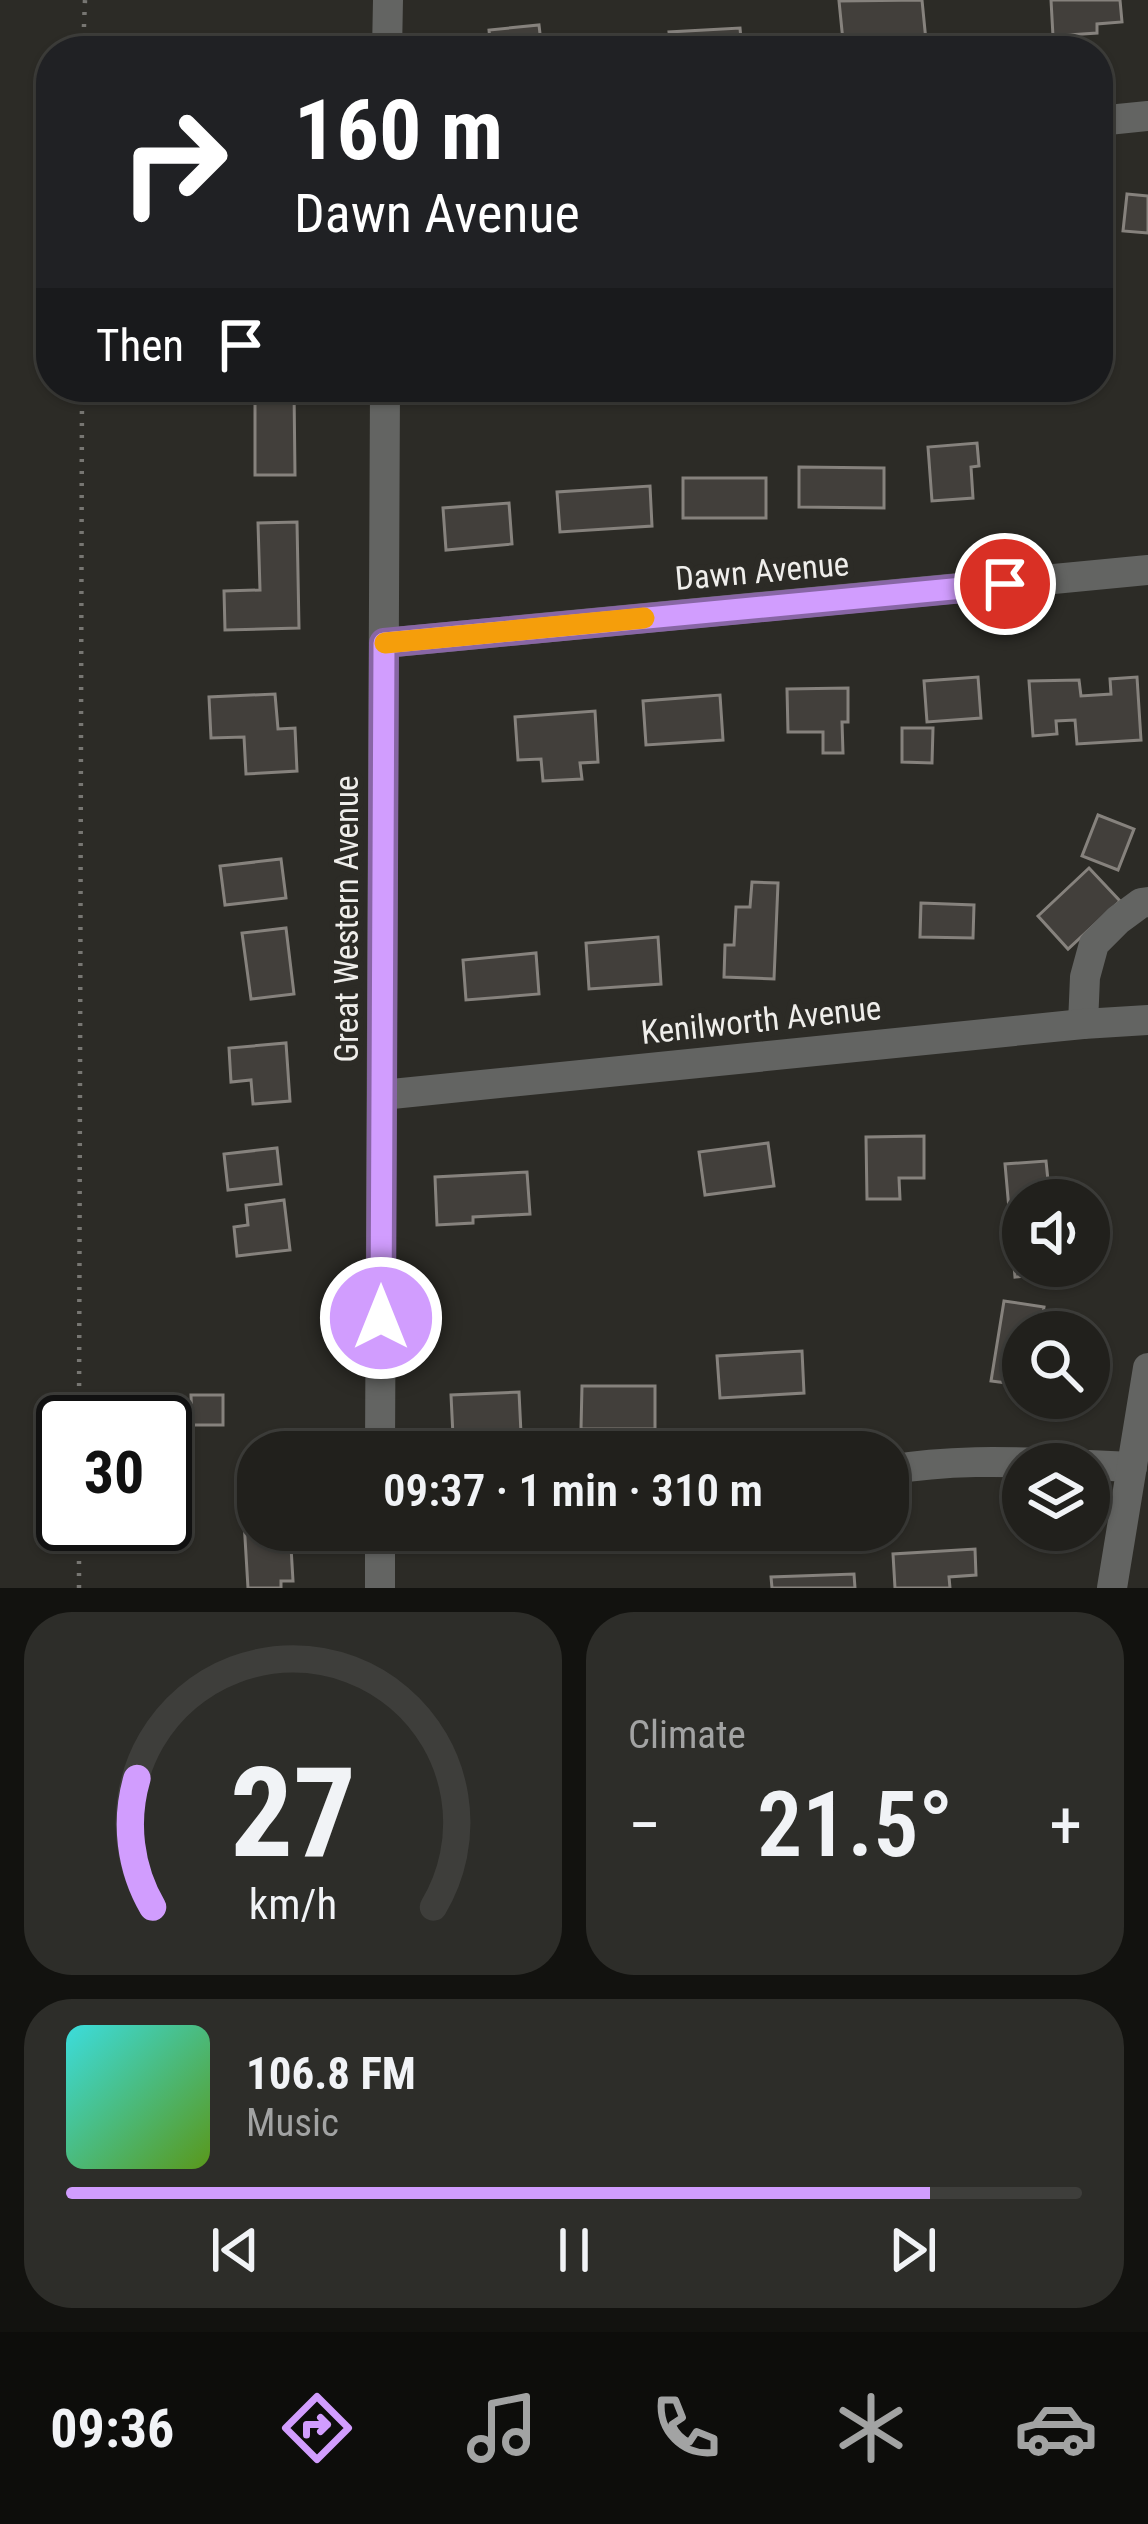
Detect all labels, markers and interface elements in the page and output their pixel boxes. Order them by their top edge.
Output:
text: 160 m [294,81,503,180]
icon: right [96,84,252,240]
text: Dawn Avenue [294,182,580,245]
icon: arrive [208,312,274,378]
text: Then [96,319,184,372]
pin [954,533,1056,635]
street label: Dawn Avenue [673,544,851,598]
icon: arrive [972,551,1038,617]
street label: Great Western Avenue [327,776,366,1062]
street label: Kenilworth Avenue [639,988,883,1052]
map controls [1002,1179,1110,1551]
button: sound [1002,1179,1110,1287]
position arrow [318,1255,444,1381]
button: search [1002,1311,1110,1419]
speed limit sign: 30 [36,1395,192,1551]
button: layers [1002,1443,1110,1551]
text: 09:37 · 1 min · 310 m [383,1464,763,1517]
text: Climate [628,1712,746,1758]
text: 27 [230,1740,356,1886]
text: 21.5° [757,1773,953,1878]
text: − [628,1787,661,1864]
text: + [1049,1787,1082,1864]
text: km/h [249,1878,337,1928]
text: 106.8 FM [246,2047,416,2100]
text: Music [246,2100,339,2146]
icon: previous [202,2217,268,2283]
icon: pause [541,2217,607,2283]
icon: next [880,2217,946,2283]
icon: directions [275,2386,359,2470]
icon: music [460,2386,544,2470]
icon: phone [644,2386,728,2470]
icon: climate [829,2386,913,2470]
icon: car [1014,2386,1098,2470]
text: 09:36 [50,2397,174,2460]

